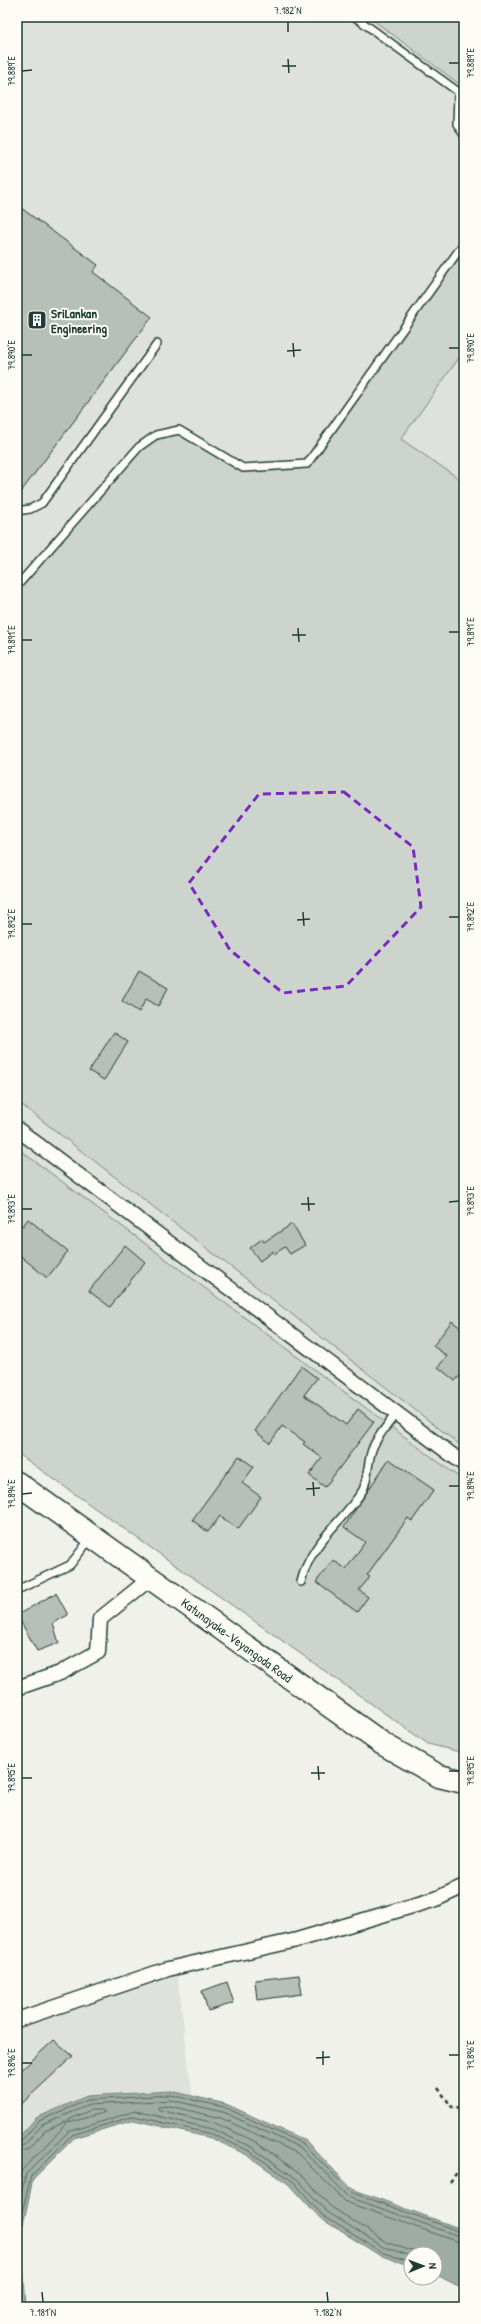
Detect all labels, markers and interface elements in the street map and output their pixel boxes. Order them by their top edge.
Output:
text: 7.182°N [274,4,302,17]
text: 79.889°E [464,48,477,78]
text: 79.889°E [5,56,18,86]
place label: SriLankan Engineering [51,304,107,338]
building icon: SriLankan Engineering [26,309,48,331]
text: 79.890°E [464,332,477,363]
text: 79.890°E [5,339,18,370]
text: 79.891°E [464,617,477,647]
text: 79.891°E [5,625,18,655]
text: 79.892°E [464,901,477,932]
text: 79.892°E [5,908,18,939]
text: 79.893°E [464,1185,477,1216]
text: 79.893°E [5,1193,18,1224]
text: 79.894°E [464,1471,477,1501]
text: 79.894°E [5,1479,18,1509]
street label: Katunayake-Veyangoda Road [178,1594,296,1686]
text: 79.895°E [464,1756,477,1786]
text: 79.895°E [5,1763,18,1793]
text: 79.896°E [464,2040,477,2070]
text: 79.896°E [5,2048,18,2078]
north arrow [403,2246,443,2286]
text: N [426,2263,440,2269]
text: 7.181°N [30,2306,56,2319]
text: 7.182°N [314,2306,342,2319]

